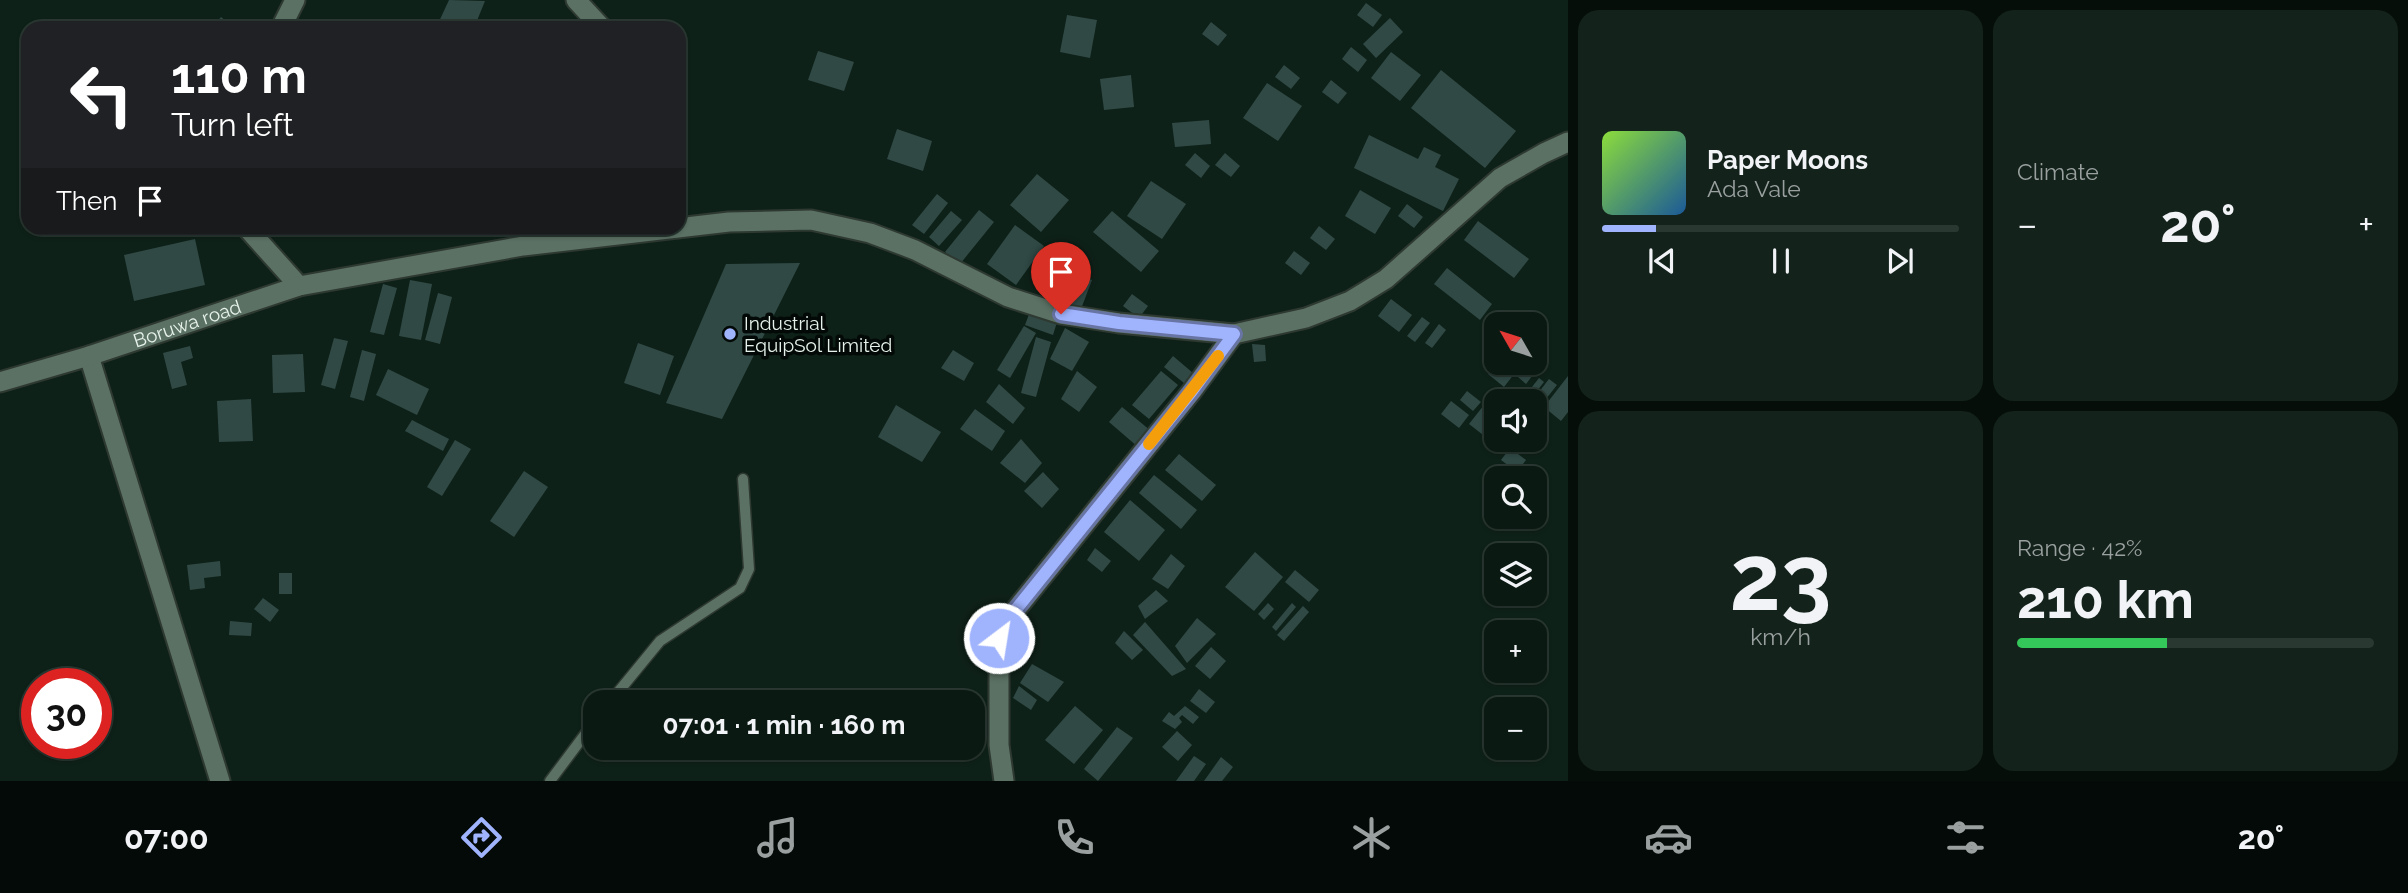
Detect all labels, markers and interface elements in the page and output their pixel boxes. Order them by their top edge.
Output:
text: 110 m [171,47,307,104]
icon: left [56,49,147,140]
text: Turn left [171,106,293,143]
text: Paper Moons [1707,145,1868,175]
text: Climate [2017,158,2099,185]
text: Ada Vale [1707,175,1801,202]
icon: arrive [131,182,169,220]
text: Then [56,186,117,216]
text: 20° [2160,193,2236,254]
text: − [2017,202,2037,247]
text: + [2358,202,2374,247]
pin [1031,242,1091,314]
icon: previous [1643,242,1681,280]
icon: pause [1762,242,1800,280]
icon: next [1881,242,1919,280]
icon: arrive [1042,253,1080,291]
street label: Boruwa road [130,295,244,352]
place label: Industrial EquipSol Limited [744,312,892,356]
north arrow [1484,312,1547,374]
map controls [1484,312,1547,760]
marker: Industrial EquipSol Limited [722,326,738,342]
button: sound [1484,389,1547,452]
button: search [1484,466,1547,529]
text: 23 [1729,524,1832,631]
text: Range · 42% [2017,534,2143,561]
button: layers [1484,543,1547,606]
text: 210 km [2017,569,2194,630]
position arrow [962,601,1036,675]
button: + [1484,620,1547,683]
text: km/h [1750,623,1811,650]
speed limit sign: 30 [21,668,112,759]
button: − [1484,697,1547,760]
text: 07:01 · 1 min · 160 m [662,710,906,740]
icon: directions [457,813,506,862]
icon: music [753,813,802,862]
icon: phone [1050,813,1099,862]
icon: climate [1347,813,1396,862]
icon: car [1644,813,1693,862]
icon: filters [1941,813,1990,862]
text: 07:00 [124,819,209,856]
text: 20° [2238,819,2284,856]

